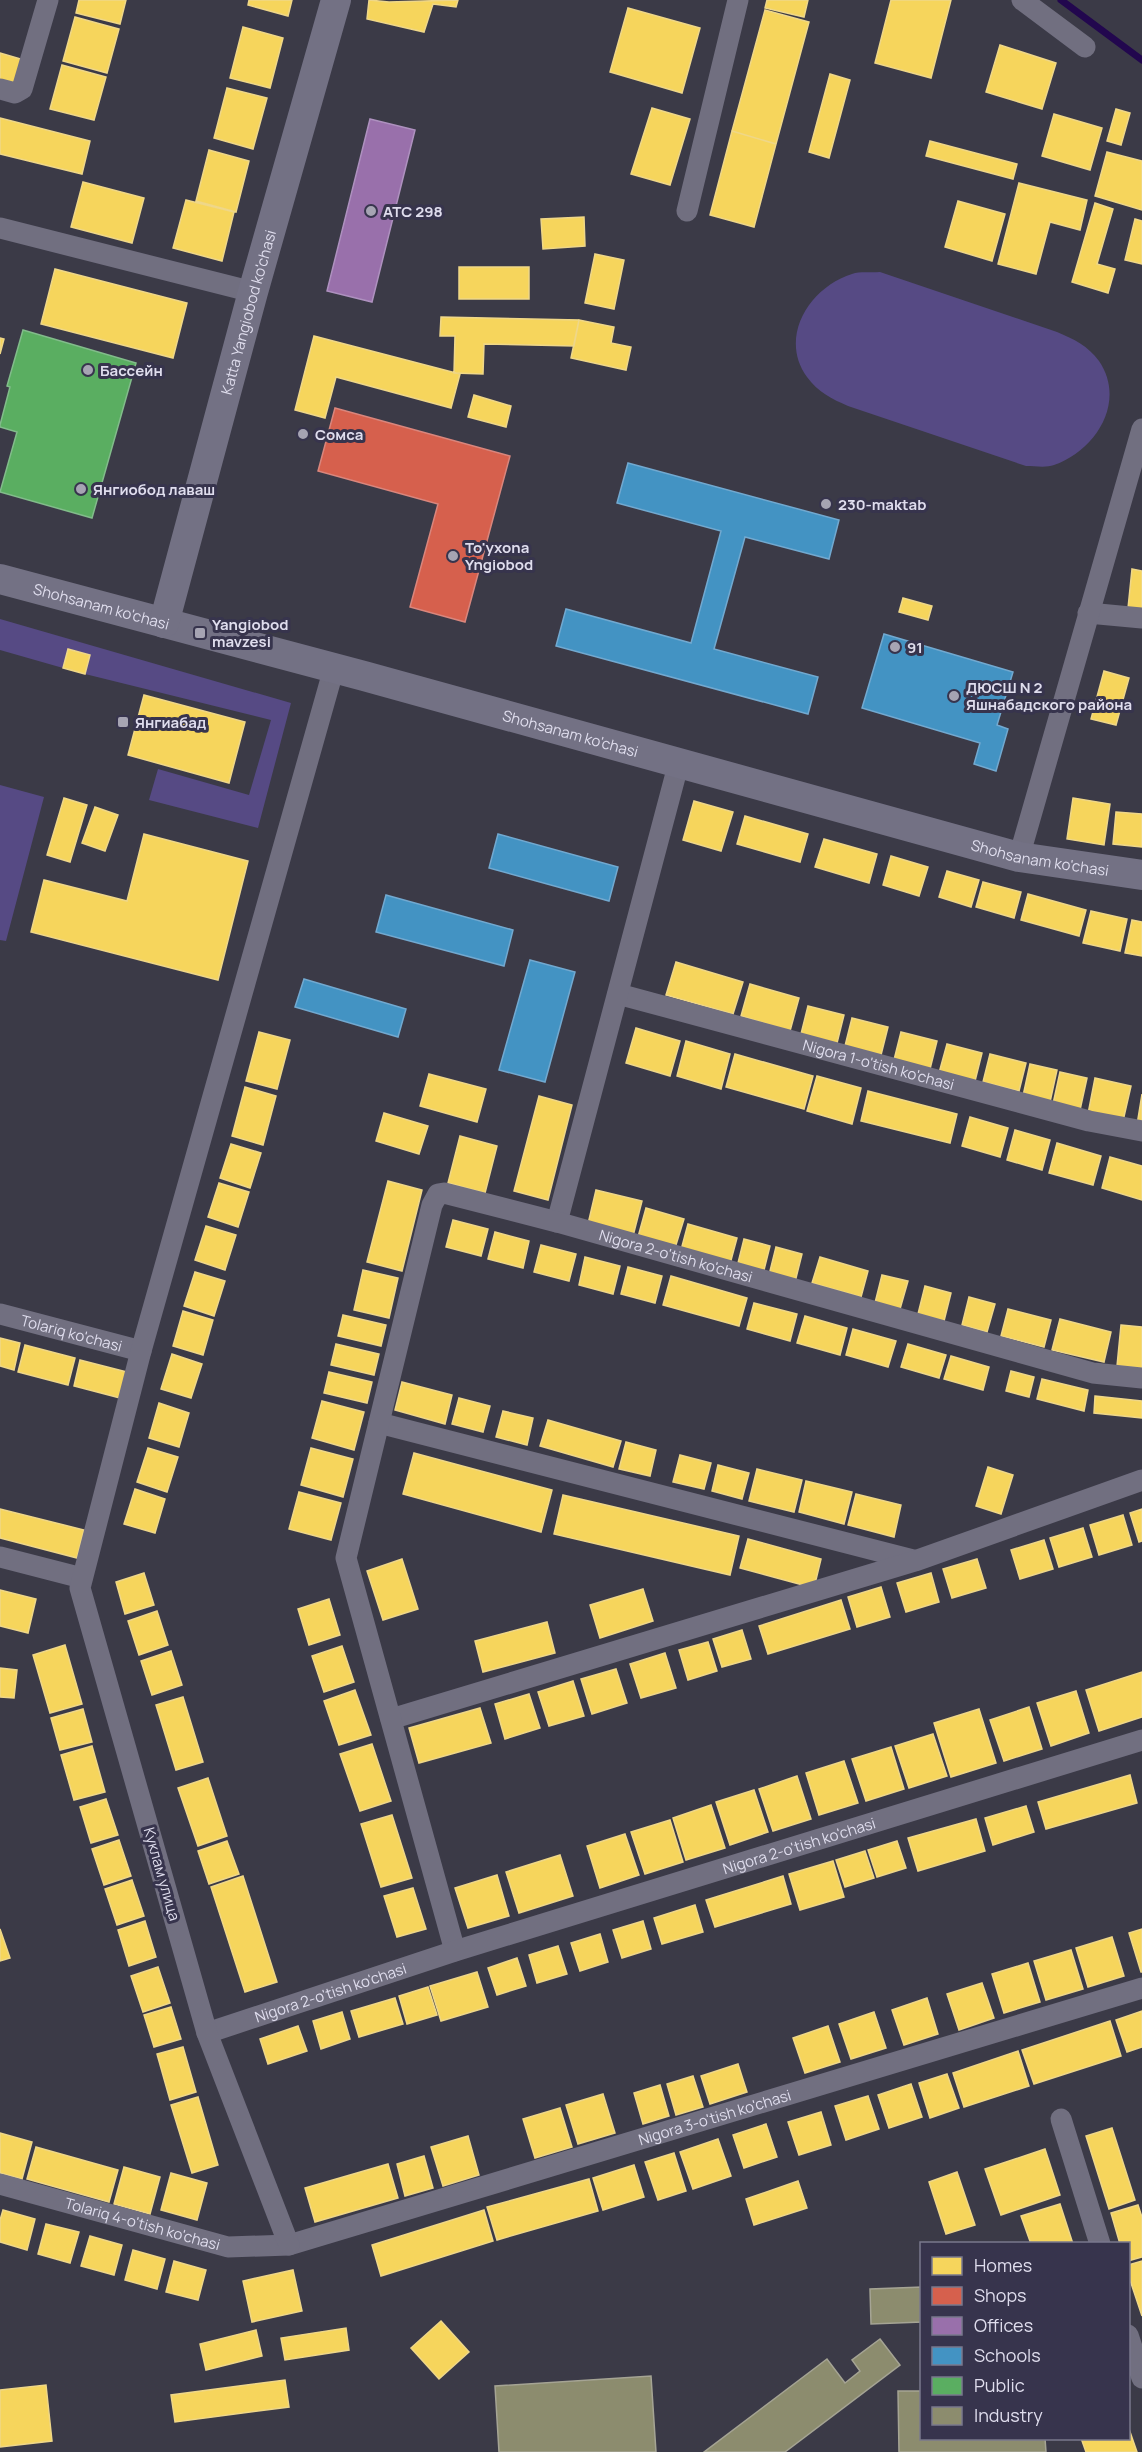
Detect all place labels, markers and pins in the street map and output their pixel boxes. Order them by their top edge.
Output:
place label: АТС 298 [383,201,443,222]
marker: АТС 298 [364,204,378,218]
place label: Бассейн [100,360,163,381]
marker: Бассейн [81,363,95,377]
place label: Сомса [315,424,363,445]
marker: Сомса [296,427,310,441]
place label: Янгиобод лаваш [93,479,215,500]
marker: Янгиобод лаваш [74,482,88,496]
place label: 230-maktab [838,494,926,515]
marker: 230-maktab [819,497,833,511]
place label: To'yxona Yngiobod [465,537,533,575]
marker: To'yxona Yngiobod [446,549,460,563]
place label: Yangiobod mavzesi [212,614,288,652]
marker: Yangiobod mavzesi [193,626,207,640]
place label: 91 [907,637,923,658]
marker: 91 [888,640,902,654]
place label: ДЮСШ N 2 Яшнабадского района [966,677,1132,715]
marker: ДЮСШ N 2 Яшнабадского района [947,689,961,703]
place label: Янгиабад [135,712,207,733]
marker: Янгиабад [116,715,130,729]

